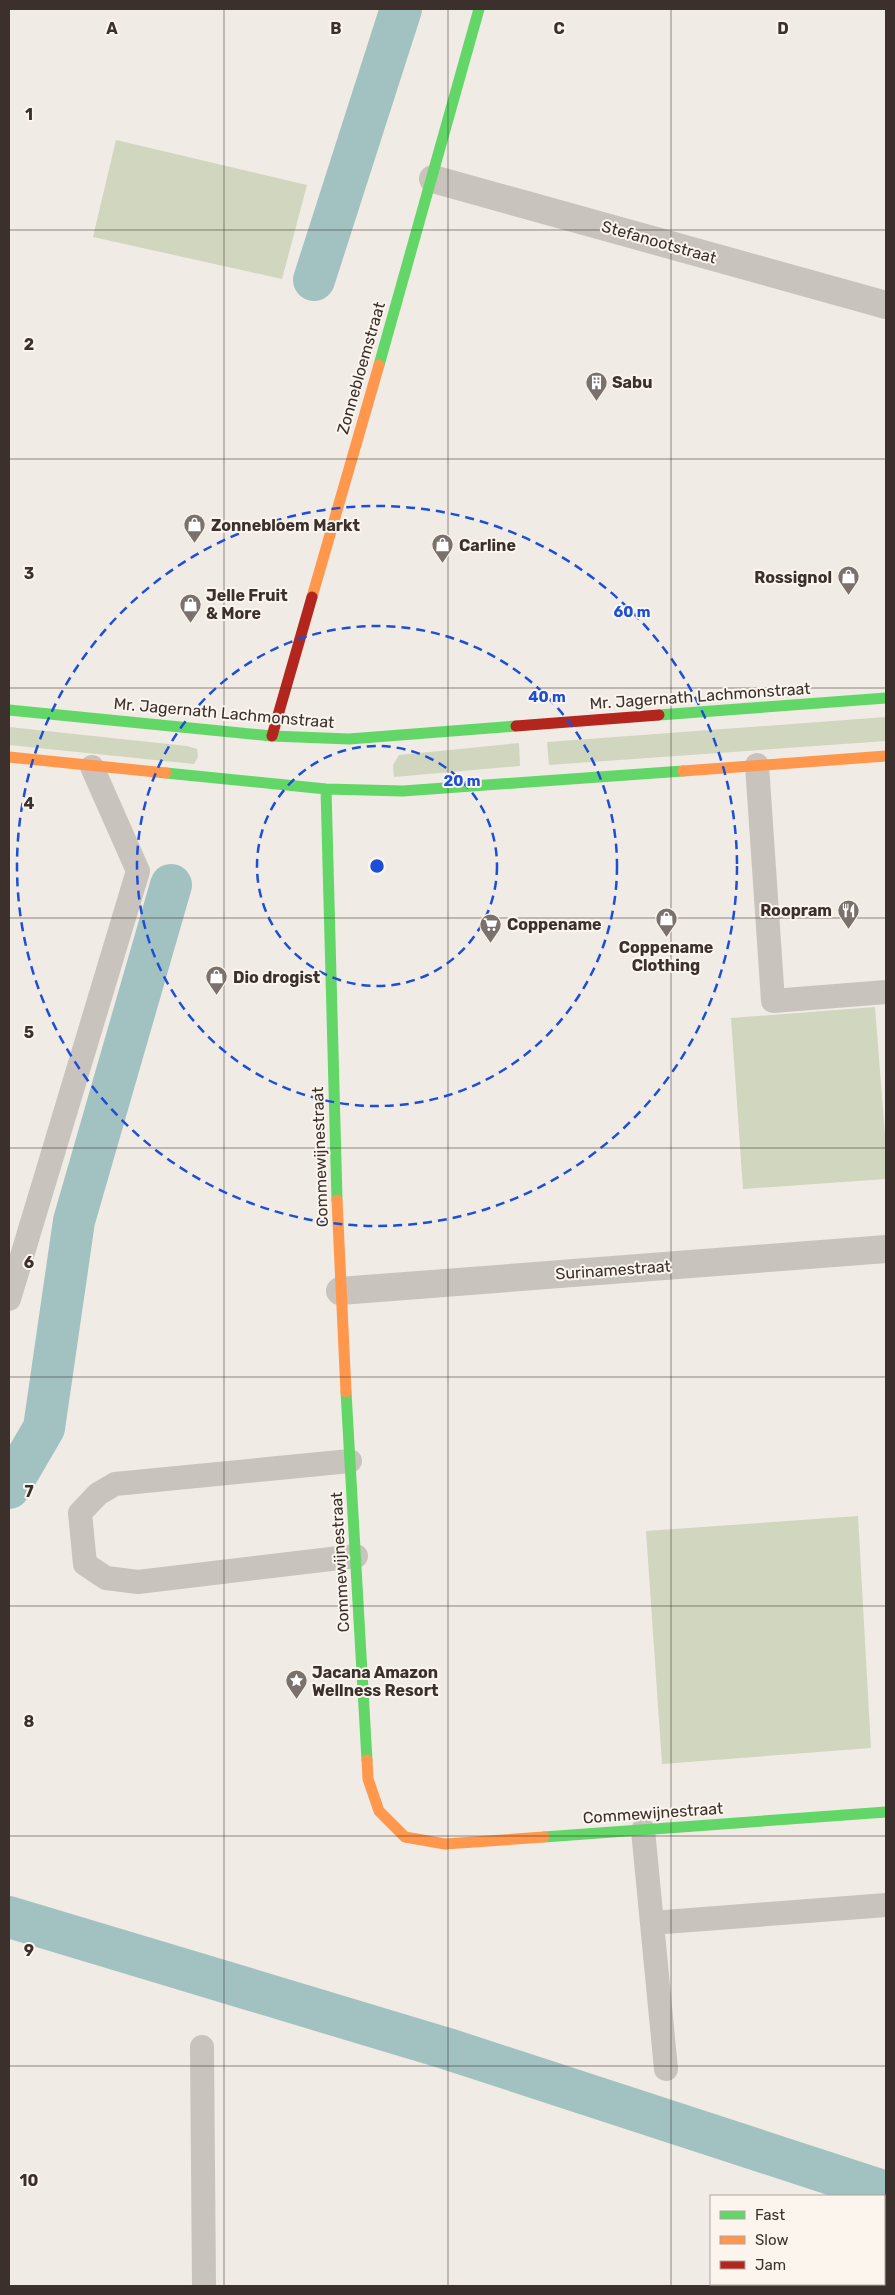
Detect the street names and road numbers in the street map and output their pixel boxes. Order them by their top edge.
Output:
street label: Stefanootstraat [599,217,719,267]
street label: Zonnebloemstraat [333,300,389,436]
street label: Mr. Jagernath Lachmonstraat [589,679,811,713]
street label: Mr. Jagernath Lachmonstraat [113,694,335,732]
street label: Commewijnestraat [308,1086,332,1228]
street label: Surinamestraat [555,1256,671,1284]
street label: Commewijnestraat [327,1491,353,1633]
street label: Commewijnestraat [582,1799,724,1827]

